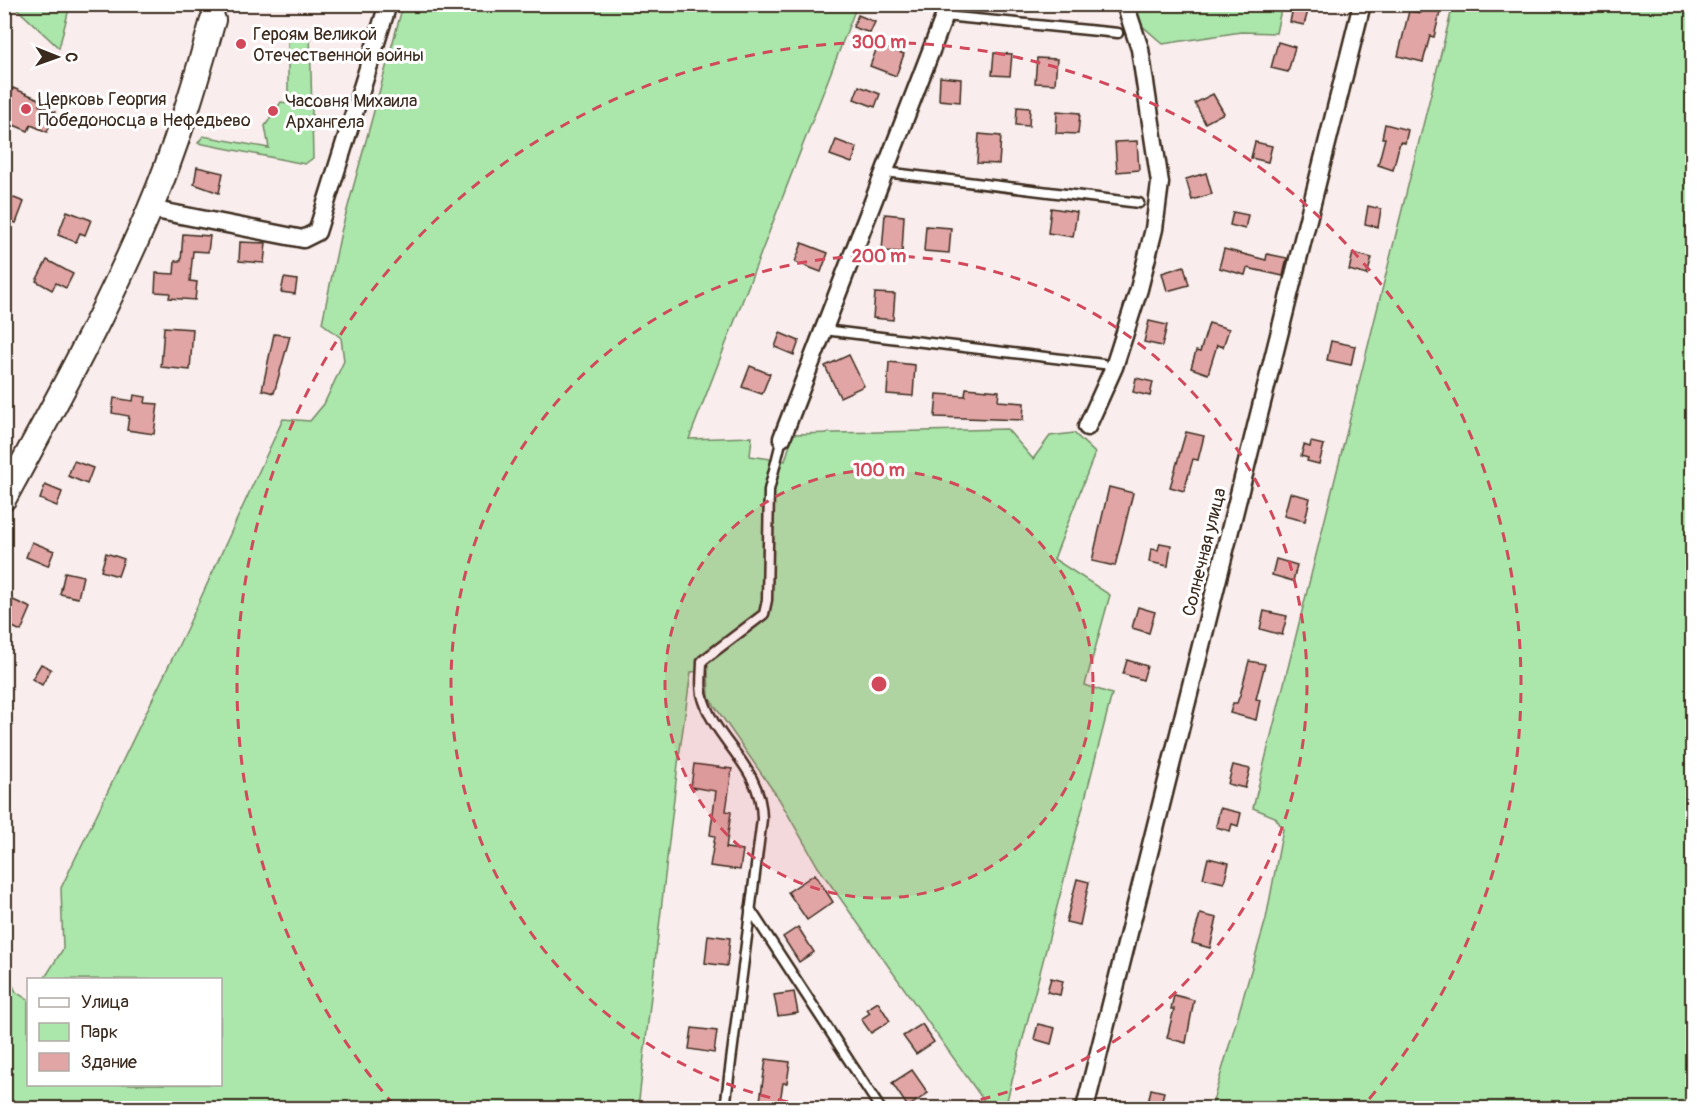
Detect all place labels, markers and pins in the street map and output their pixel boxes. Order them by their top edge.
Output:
place label: Героям Великой Отечественной войны [253,23,424,67]
marker: Героям Великой Отечественной войны [234,37,248,51]
place label: Церковь Георгия Победоносца в Нефедьево [38,88,251,132]
place label: Часовня Михаила Архангела [285,90,417,134]
marker: Церковь Георгия Победоносца в Нефедьево [19,102,33,116]
marker: Часовня Михаила Архангела [266,104,280,118]
centre of rings [869,674,889,694]

